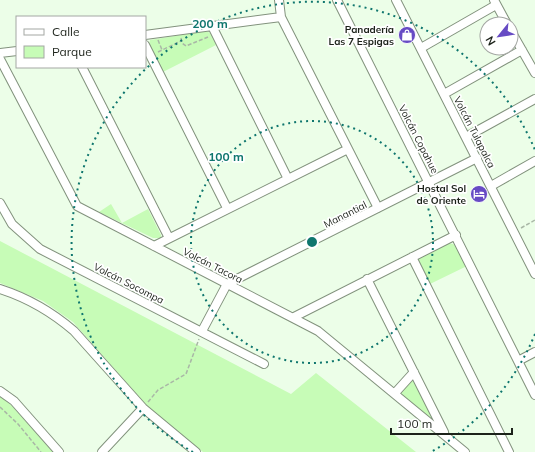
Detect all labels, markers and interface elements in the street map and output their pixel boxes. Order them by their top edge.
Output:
legend [16,16,146,68]
text: 200 m [192,16,228,31]
north arrow [479,16,519,56]
place label: Panadería Las 7 Espigas [329,23,394,48]
text: Calle [52,24,79,39]
shop icon: Panadería Las 7 Espigas [397,25,417,45]
text: N [482,34,498,48]
text: Parque [52,44,92,59]
street label: Volcán Tulapalca [451,94,498,170]
street label: Volcán Copahue [396,103,441,176]
text: 100 m [208,149,244,164]
place label: Hostal Sol de Oriente [416,182,467,207]
hotel icon: Hostal Sol de Oriente [469,184,489,204]
street label: Manantial [322,198,369,231]
centre of rings [305,235,319,249]
street label: Volcán Tacora [181,245,245,286]
street label: Volcán Socompa [91,260,166,307]
scale bar [391,410,512,436]
text: 100 m [397,416,432,431]

